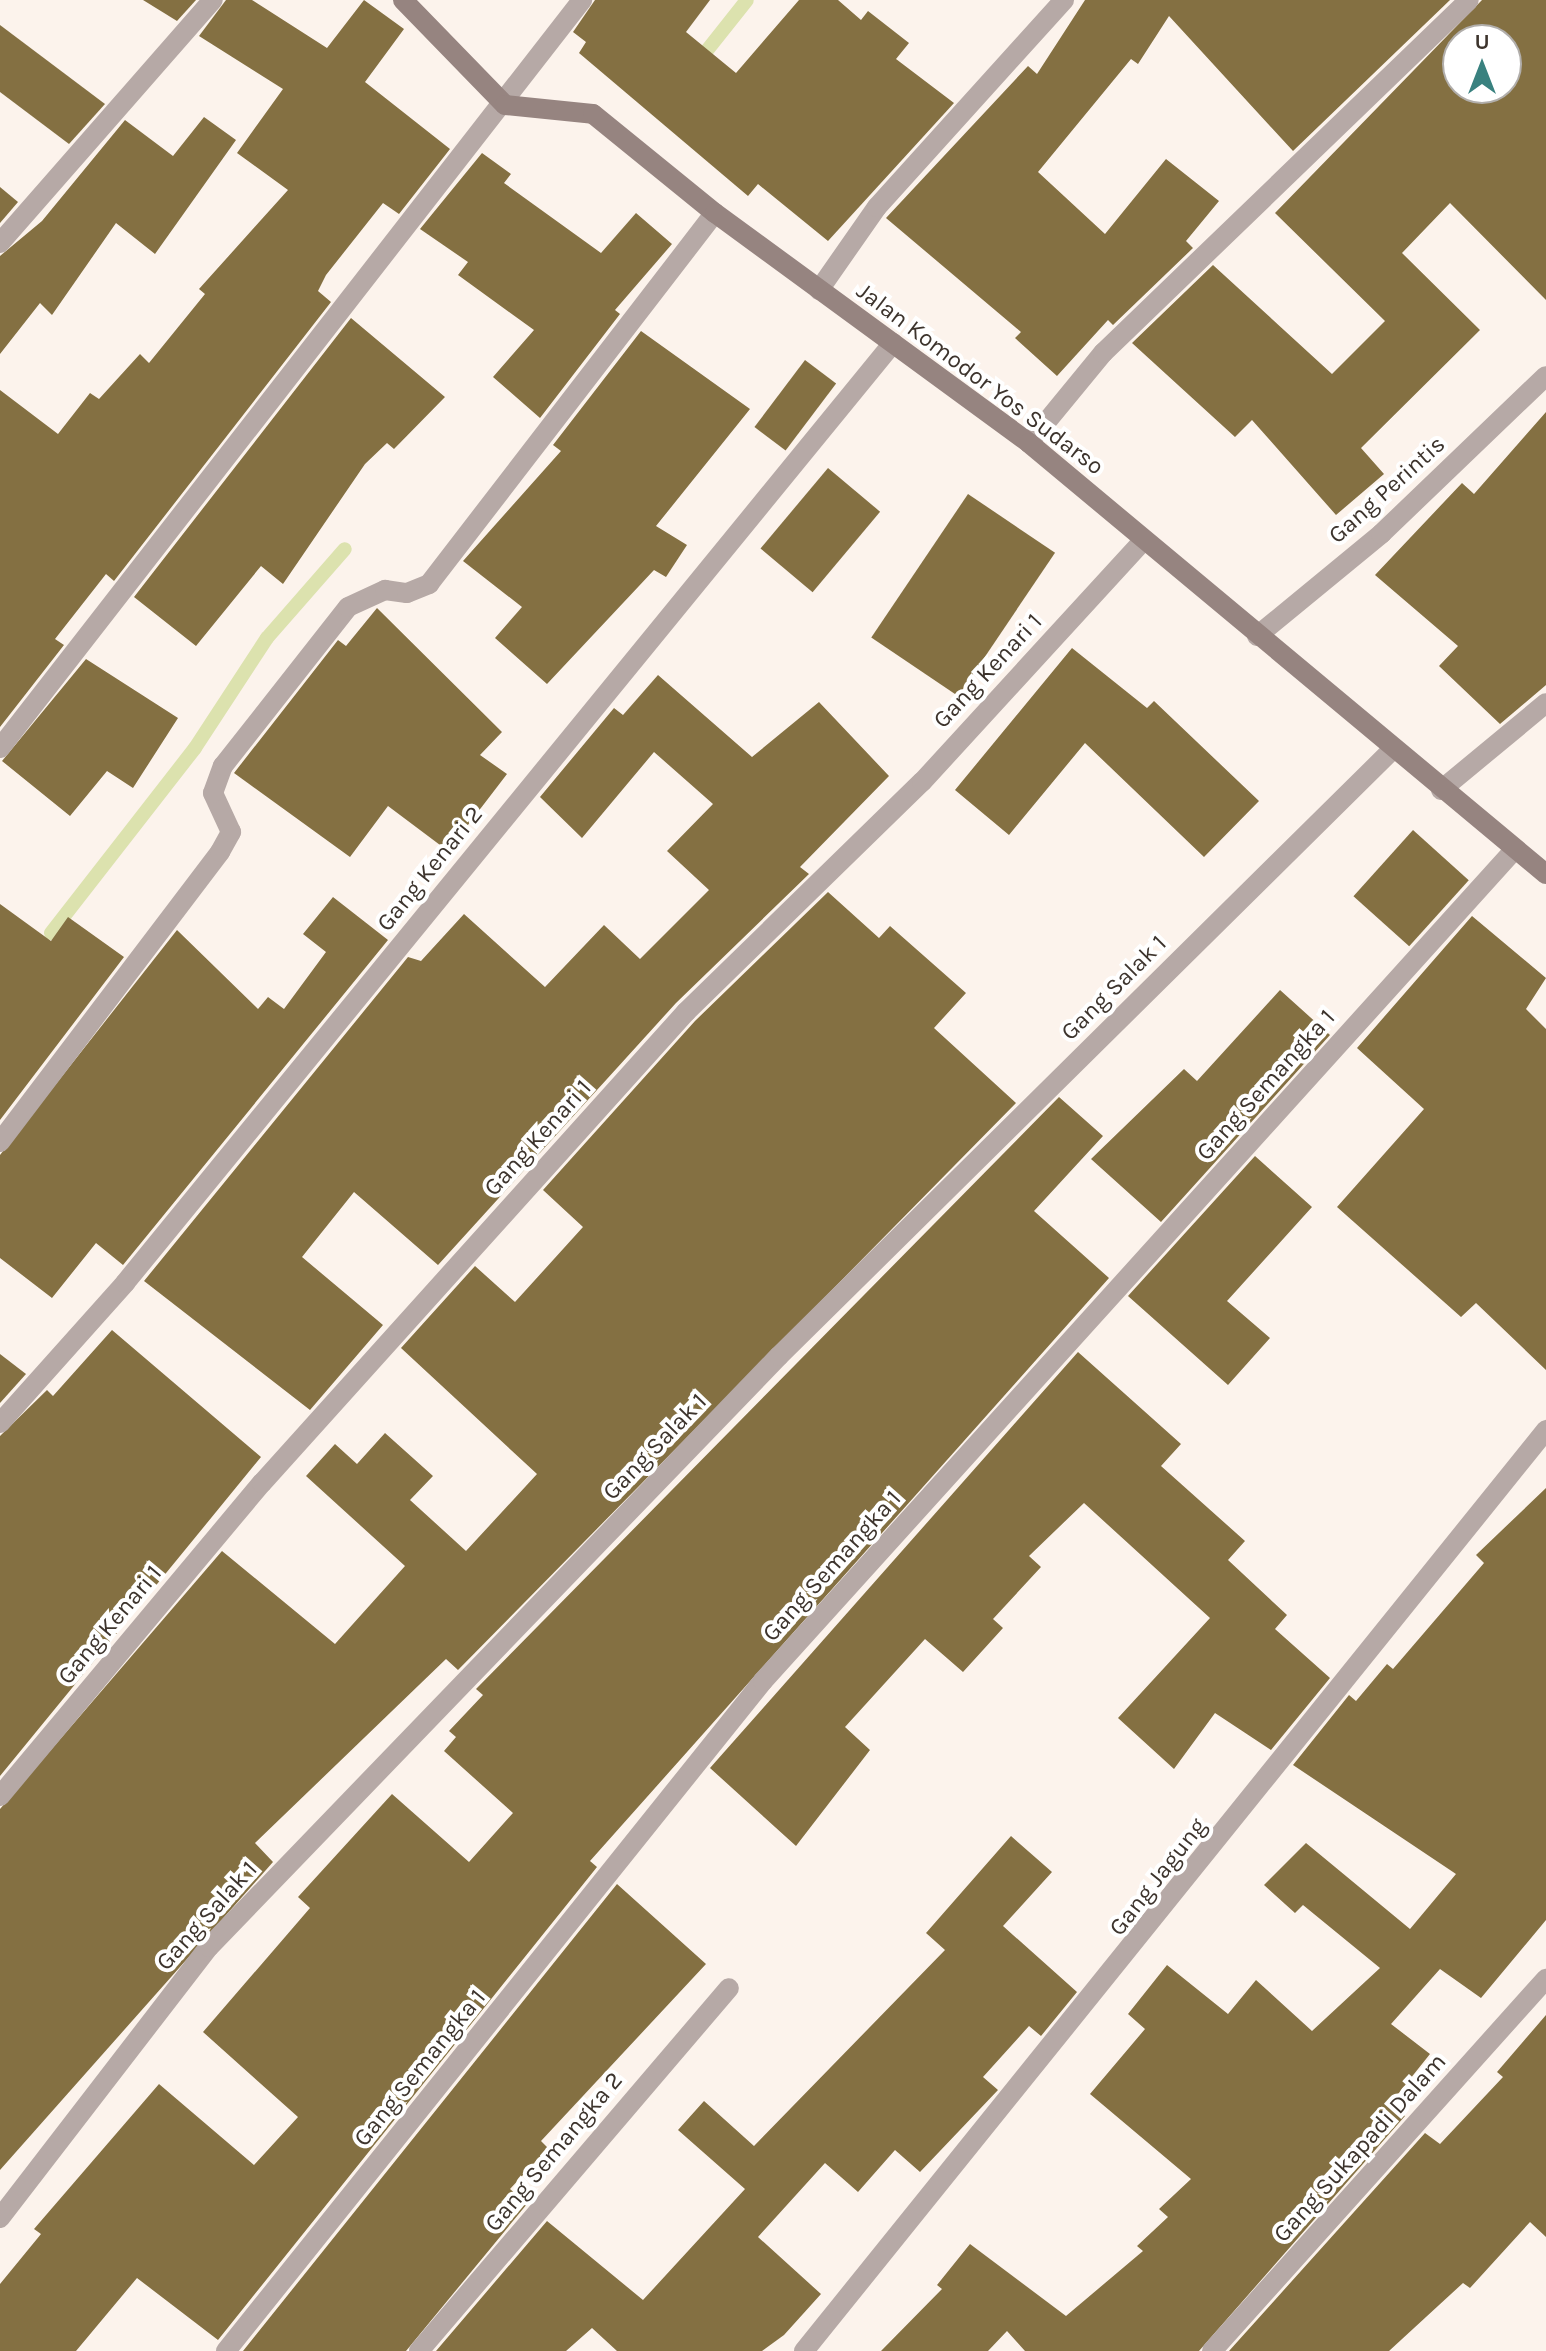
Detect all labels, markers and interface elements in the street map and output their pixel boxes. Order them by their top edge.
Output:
north arrow [1442,24,1522,104]
text: U [1474,29,1490,55]
street label: Jalan Komodor Yos Sudarso [851,277,1109,481]
street label: Gang Perintis [1323,430,1451,550]
street label: Gang Kenari 1 [928,608,1048,734]
street label: Gang Kenari 2 [371,801,489,937]
street label: Gang Salak 1 [1055,929,1173,1047]
street label: Gang Semangka 1 [1191,1004,1341,1166]
street label: Gang Kenari 1 [478,1074,598,1202]
street label: Gang Salak 1 [597,1388,713,1506]
street label: Gang Semangka 1 [757,1485,907,1647]
street label: Gang Kenari 1 [52,1560,168,1690]
street label: Gang Jagung [1103,1812,1213,1942]
street label: Gang Salak 1 [150,1855,264,1977]
street label: Gang Semangka 1 [348,1984,492,2152]
street label: Gang Sukapadi Dalam [1268,2048,1452,2248]
street label: Gang Semangka 2 [479,2066,629,2238]

